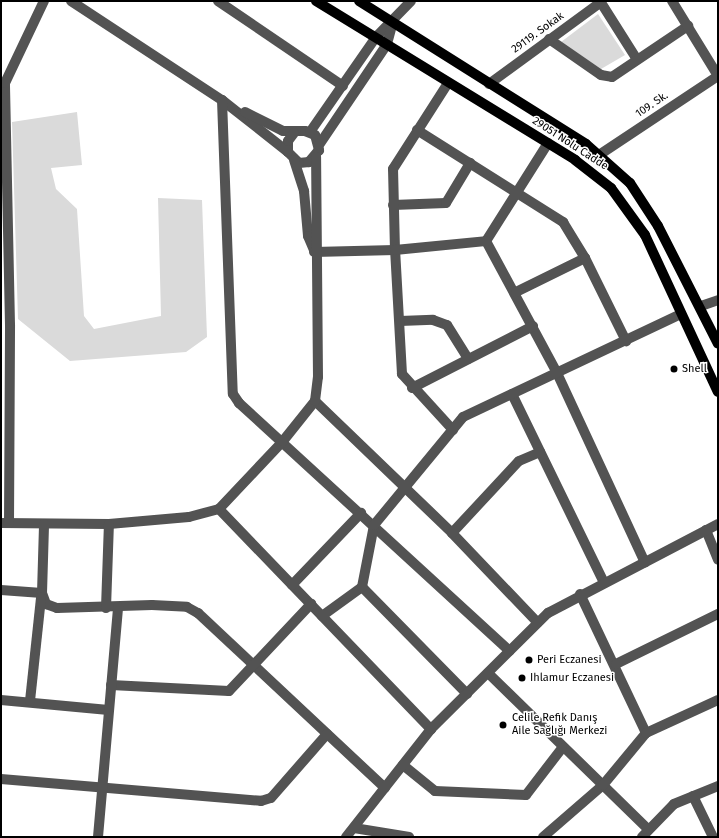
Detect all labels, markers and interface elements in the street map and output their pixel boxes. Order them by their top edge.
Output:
street label: 29119. Sokak [509,10,567,56]
street label: 109. Sk. [633,89,671,121]
street label: 29051 Nolu Cadde [530,115,610,173]
place label: Shell [682,362,707,376]
marker: Shell [669,364,679,374]
place label: Peri Eczanesi [537,653,602,667]
marker: Peri Eczanesi [524,655,534,665]
place label: Ihlamur Eczanesi [530,671,614,685]
marker: Ihlamur Eczanesi [517,673,527,683]
place label: Celile Refik Danış Aile Sağlığı Merkezi [512,712,607,738]
marker: Celile Refik Danış Aile Sağlığı Merkezi [497,719,509,731]

